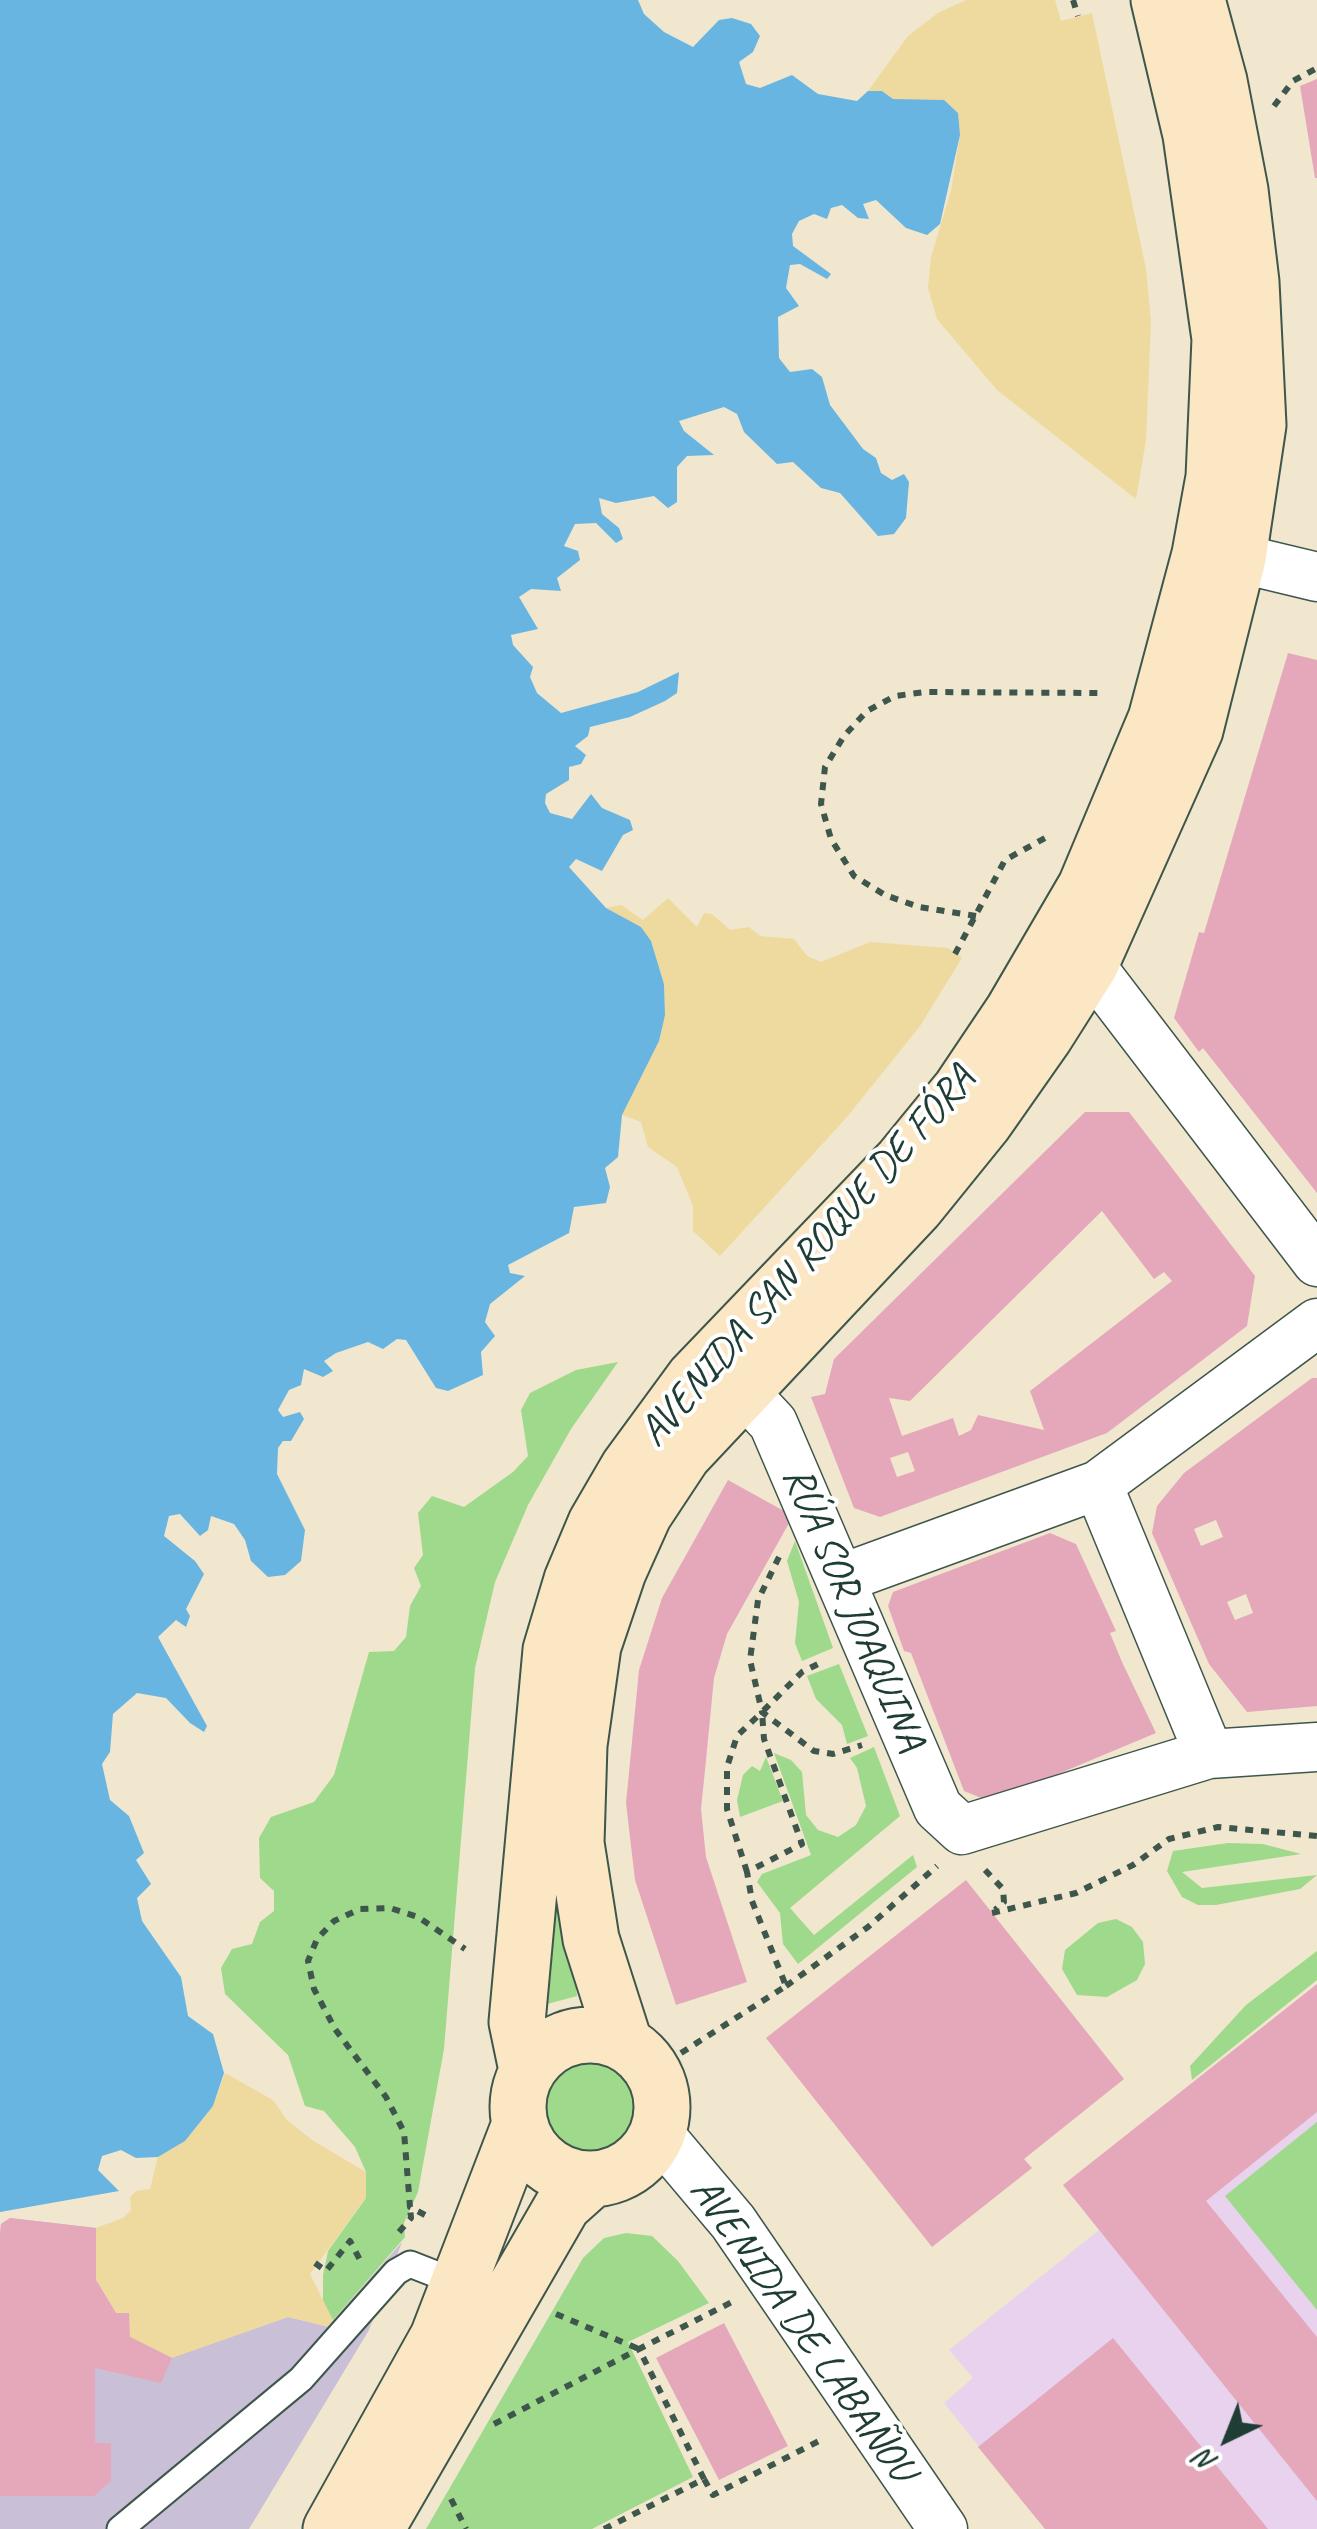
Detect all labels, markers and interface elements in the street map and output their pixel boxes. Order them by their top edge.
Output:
street label: AVENIDA SAN ROQUE DE FÓRA [629,1057,987,1457]
street label: RÚA SOR JOAQUINA [770,1459,936,1759]
street label: AVENIDA DE LABAÑOU [678,2168,926,2492]
north arrow [1177,2389,1277,2489]
text: N [1188,2443,1224,2480]

